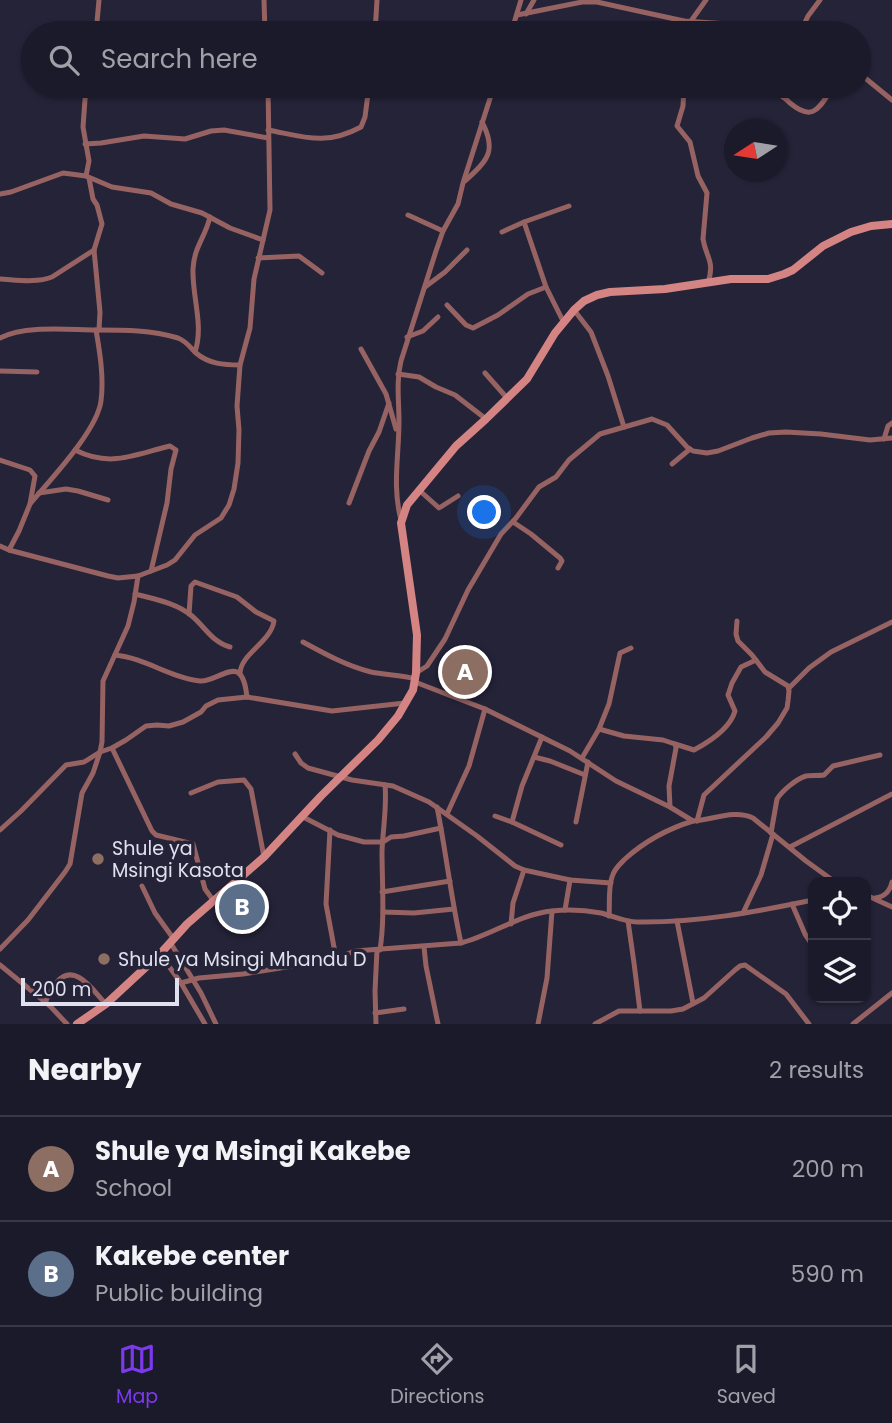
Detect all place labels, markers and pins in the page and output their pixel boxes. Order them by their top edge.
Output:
pin: A [442,646,488,698]
place label: Shule ya Msingi Kasota [112,835,244,884]
marker: Shule ya Msingi Kasota [90,851,106,867]
pin: B [219,881,265,933]
place label: Shule ya Msingi Mhandu D [118,946,366,973]
marker: Shule ya Msingi Mhandu D [96,951,112,967]

